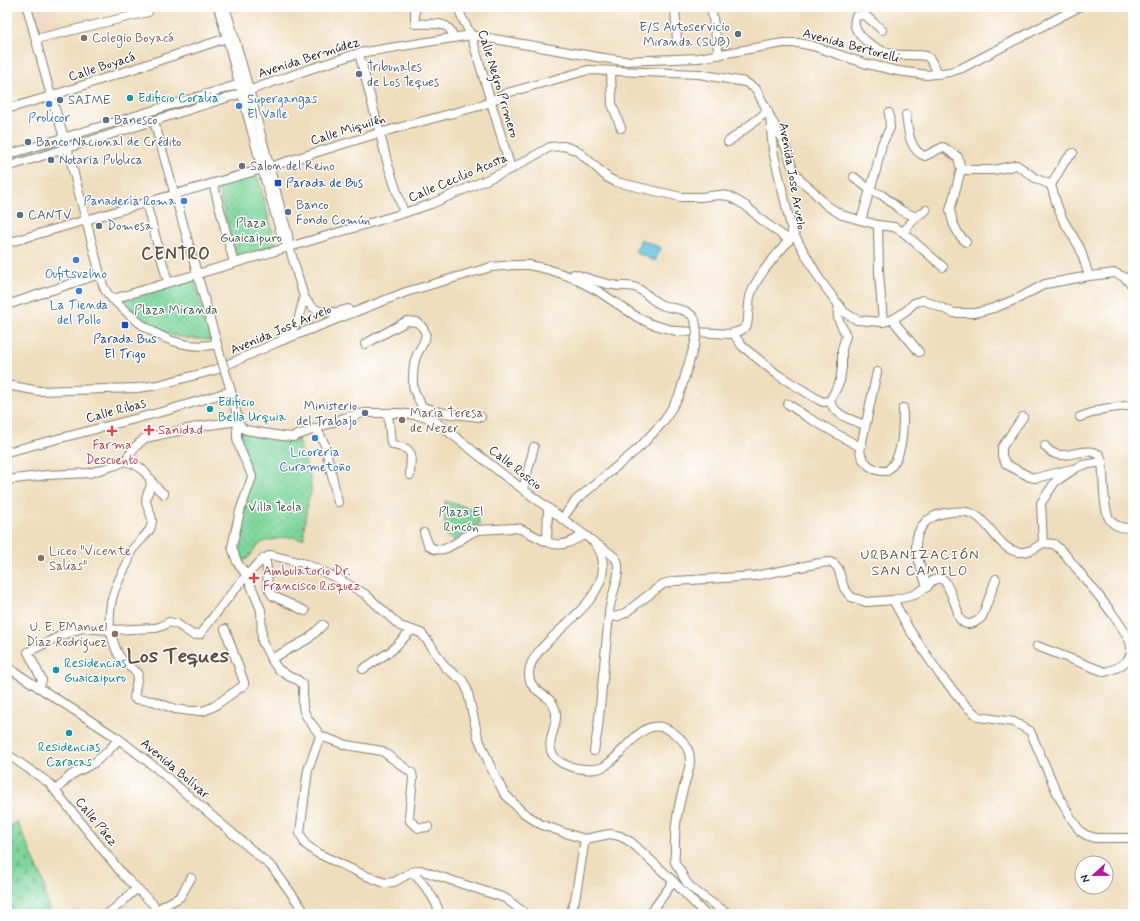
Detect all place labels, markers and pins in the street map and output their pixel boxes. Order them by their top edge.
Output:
place label: E/S Autoservicio Miranda (SUB) [639,19,730,51]
marker: E/S Autoservicio Miranda (SUB) [733,29,743,39]
place label: Colegio Boyacá [92,30,174,48]
marker: Colegio Boyacá [79,33,89,43]
place label: Tribunales de Los Teques [367,59,439,91]
marker: Tribunales de Los Teques [354,69,364,79]
place label: Edificio Coralia [138,90,219,107]
place label: Supergangas El Valle [247,91,318,123]
place label: SAIME [68,92,111,109]
marker: Edificio Coralia [125,93,135,103]
marker: SAIME [55,95,65,105]
marker: Prolicor [44,99,54,109]
marker: Supergangas El Valle [234,101,244,111]
place label: Prolicor [28,110,70,127]
place label: Banesco [114,112,157,129]
marker: Banesco [101,115,111,125]
place label: Banco Nacional de Crédito [36,134,181,151]
marker: Banco Nacional de Crédito [23,137,33,147]
place label: Notaria Publica [59,152,143,169]
marker: Notaria Publica [46,155,56,165]
place label: Salon del Reino [250,158,335,175]
marker: Salon del Reino [237,161,247,171]
place label: Parada de Bus [286,175,363,192]
marker: Parada de Bus [273,178,283,188]
place label: Panadería Roma [83,193,176,210]
marker: Panadería Roma [179,196,189,206]
place label: Banco Fondo Común [296,197,370,229]
place label: CANTV [28,207,72,224]
marker: Banco Fondo Común [283,207,293,217]
marker: CANTV [15,210,25,220]
place label: Domesa [107,218,153,235]
marker: Domesa [94,221,104,231]
marker: Oufitsvzlno [71,255,81,265]
place label: Oufitsvzlno [45,266,108,283]
marker: La Tienda del Pollo [74,286,84,296]
place label: La Tienda del Pollo [50,297,109,329]
marker: Parada Bus El Trigo [120,320,130,330]
place label: Parada Bus El Trigo [93,331,157,363]
place label: Edificio Bella Urquia [218,394,286,426]
place label: Ministerio del Trabajo [296,398,357,430]
marker: Edificio Bella Urquia [205,404,215,414]
place label: María Teresa de Nezer [410,405,483,437]
marker: Ministerio del Trabajo [360,408,370,418]
marker: María Teresa de Nezer [397,415,407,425]
place label: Sanidad [158,422,203,439]
marker: Sanidad [143,424,155,436]
marker: Farma Descuento [107,426,117,436]
marker: Licorería Curametoño [310,433,320,443]
place label: Farma Descuento [86,437,139,469]
place label: Licorería Curametoño [279,444,351,476]
place label: Liceo "Vicente Salias" [49,543,131,575]
marker: Liceo "Vicente Salias" [36,553,46,563]
place label: Ambulatorio Dr. Francisco Risquez [263,563,361,595]
marker: Ambulatorio Dr. Francisco Risquez [248,572,260,584]
place label: U. E. EManuel Díaz Rodriguez [26,619,107,653]
marker: U. E. EManuel Díaz Rodriguez [110,629,120,639]
place label: Residencias Guaicaipuro [64,655,127,687]
marker: Residencias Guaicaipuro [51,665,61,675]
marker: Residencias Caracas [64,728,74,738]
place label: Residencias Caracas [38,739,100,771]

